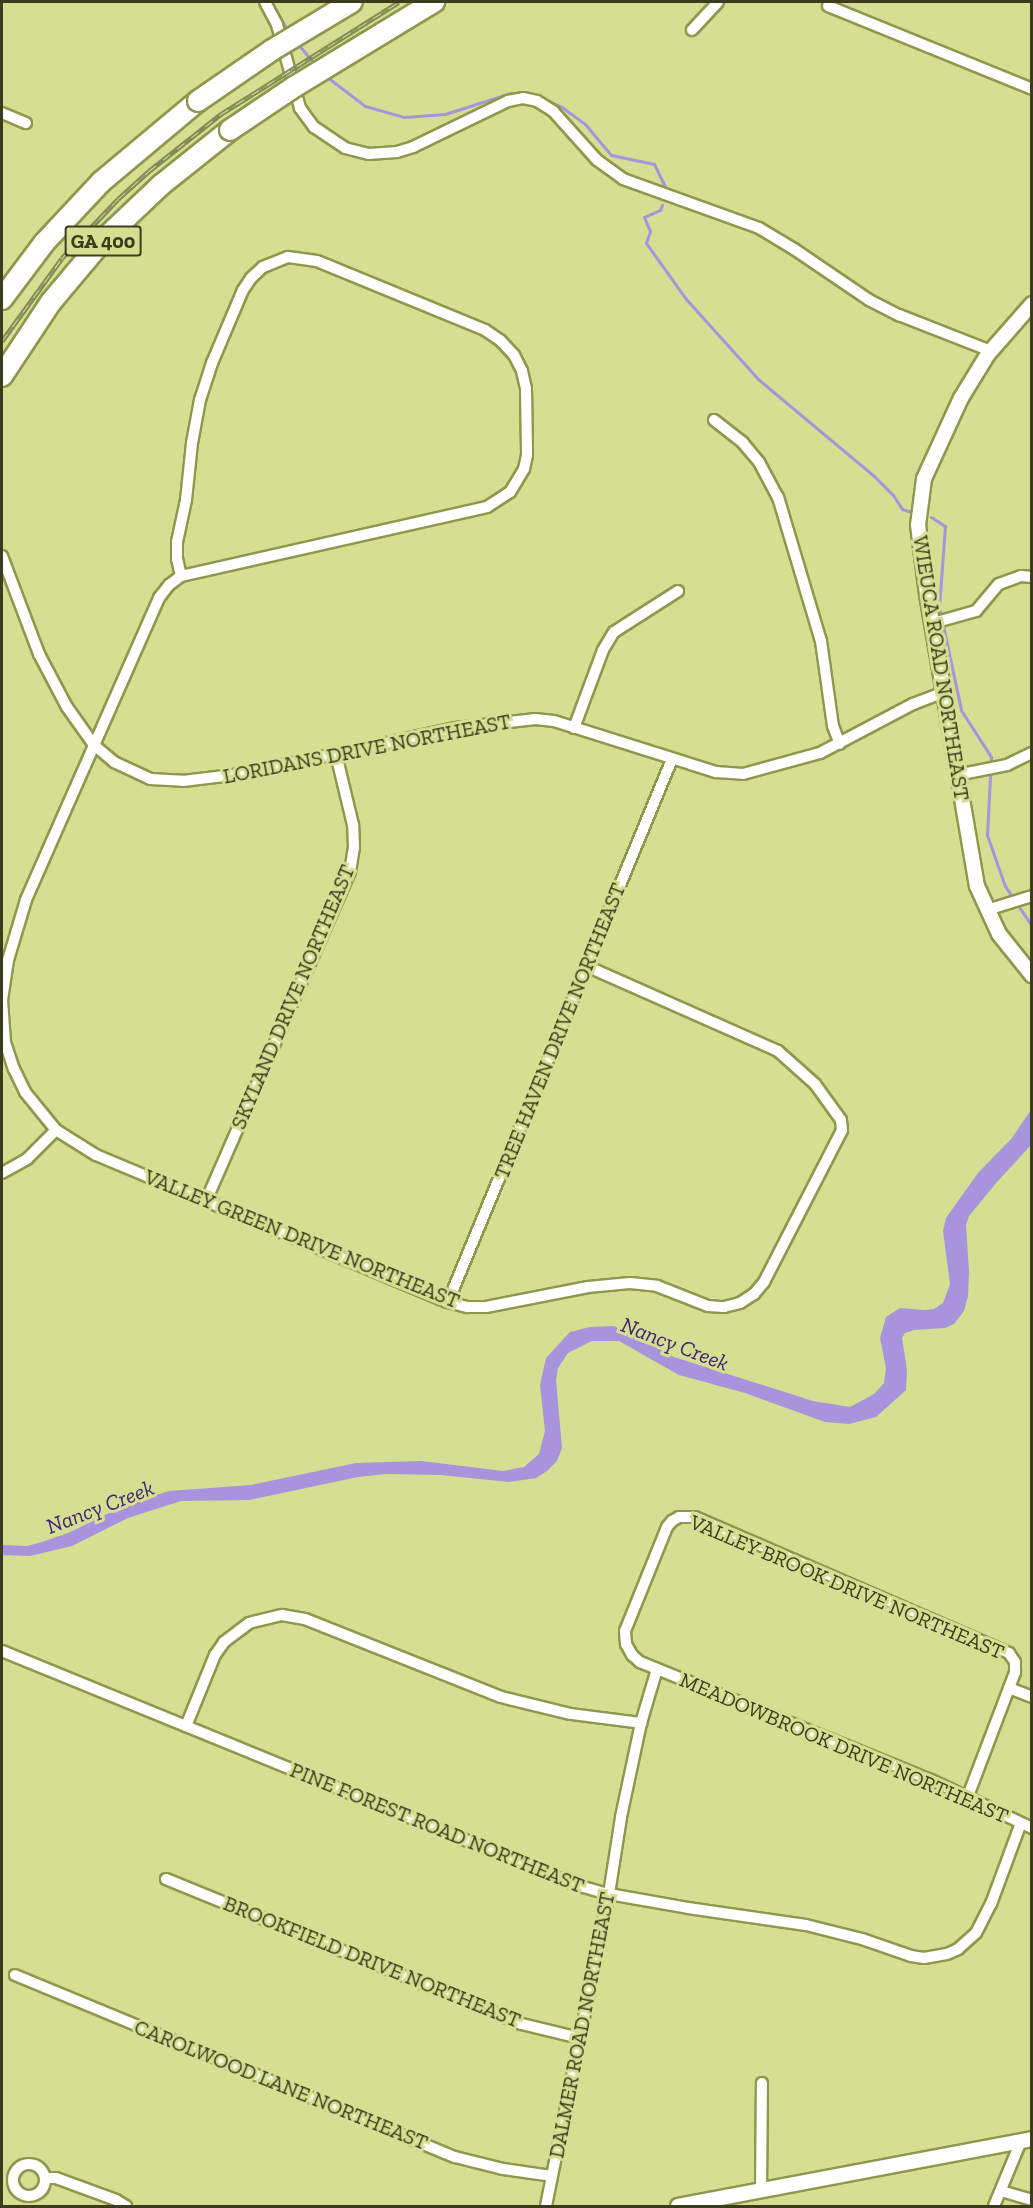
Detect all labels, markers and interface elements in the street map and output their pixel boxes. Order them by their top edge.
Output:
road number: GA 400 [64,224,142,258]
street label: WIEUCA ROAD NORTHEAST [908,533,974,803]
street label: LORIDANS DRIVE NORTHEAST [221,709,513,789]
street label: SKYLAND DRIVE NORTHEAST [226,861,360,1133]
street label: TREE HAVEN DRIVE NORTHEAST [489,879,631,1183]
street label: VALLEY GREEN DRIVE NORTHEAST [140,1164,464,1314]
water label: Nancy Creek [617,1311,733,1377]
water label: Nancy Creek [42,1474,158,1540]
street label: VALLEY BROOK DRIVE NORTHEAST [686,1509,1008,1665]
street label: MEADOWBROOK DRIVE NORTHEAST [676,1667,1012,1829]
street label: PINE FOREST ROAD NORTHEAST [286,1757,588,1899]
street label: DALMER ROAD NORTHEAST [544,1890,620,2160]
street label: BROOKFIELD DRIVE NORTHEAST [220,1891,524,2033]
street label: CAROLWOOD LANE NORTHEAST [131,2014,431,2156]

